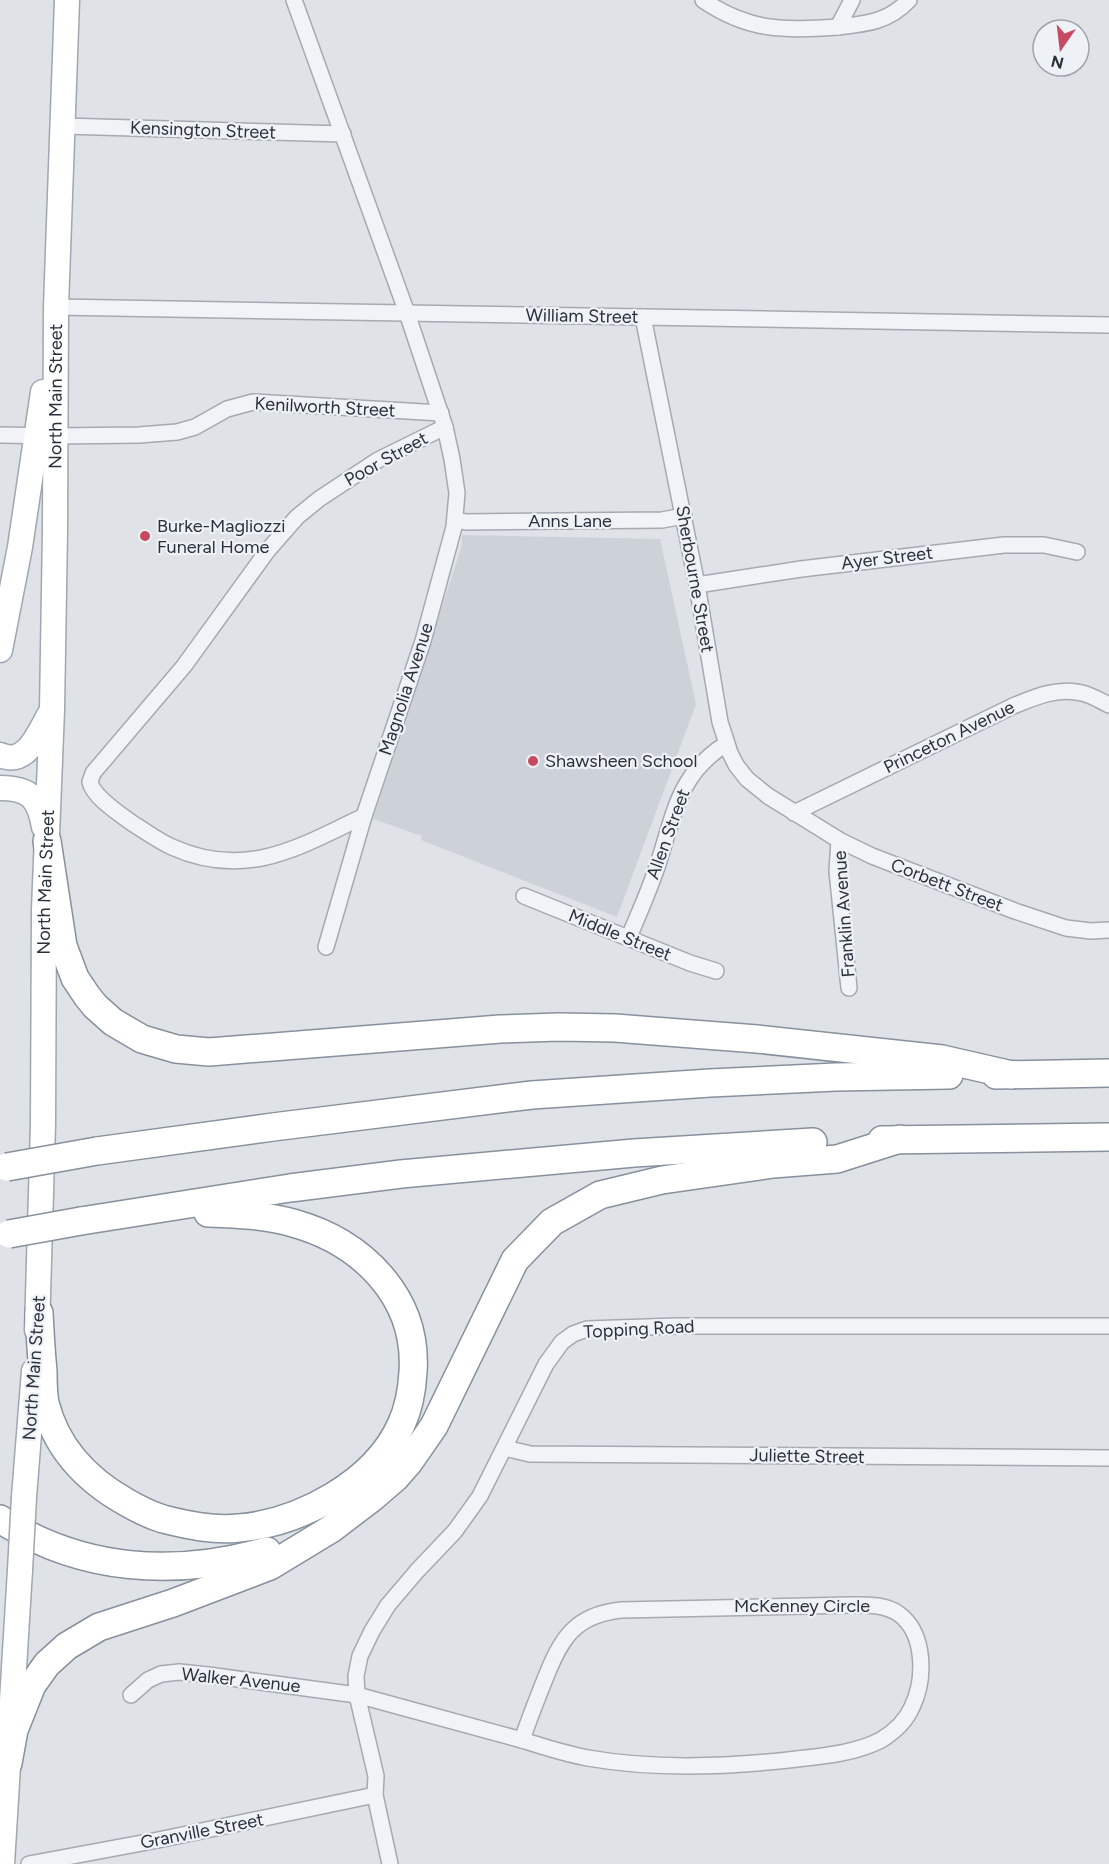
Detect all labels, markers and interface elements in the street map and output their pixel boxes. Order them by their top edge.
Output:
north arrow [1031,18,1091,78]
text: N [1049,51,1066,73]
street label: Kensington Street [130,116,277,144]
street label: William Street [525,304,639,328]
street label: North Main Street [44,323,67,469]
street label: Kenilworth Street [254,392,396,422]
street label: Poor Street [340,427,432,491]
street label: Sherbourne Street [671,504,719,654]
street label: Anns Lane [528,510,612,532]
place label: Burke-Magliozzi Funeral Home [157,515,285,558]
marker: Burke-Magliozzi Funeral Home [138,529,152,543]
street label: Ayer Street [840,541,934,575]
street label: Magnolia Avenue [374,620,438,758]
street label: Princeton Avenue [880,696,1018,778]
place label: Shawsheen School [545,750,698,772]
marker: Shawsheen School [526,754,540,768]
street label: Allen Street [641,786,695,882]
street label: North Main Street [33,809,59,955]
street label: Franklin Avenue [829,850,859,978]
street label: Corbett Street [888,854,1006,917]
street label: Middle Street [565,904,675,966]
street label: North Main Street [18,1295,50,1441]
street label: Topping Road [583,1315,695,1343]
street label: Juliette Street [749,1444,865,1468]
street label: McKenney Circle [734,1595,870,1617]
street label: Walker Avenue [180,1663,302,1697]
street label: Granville Street [139,1808,266,1854]

